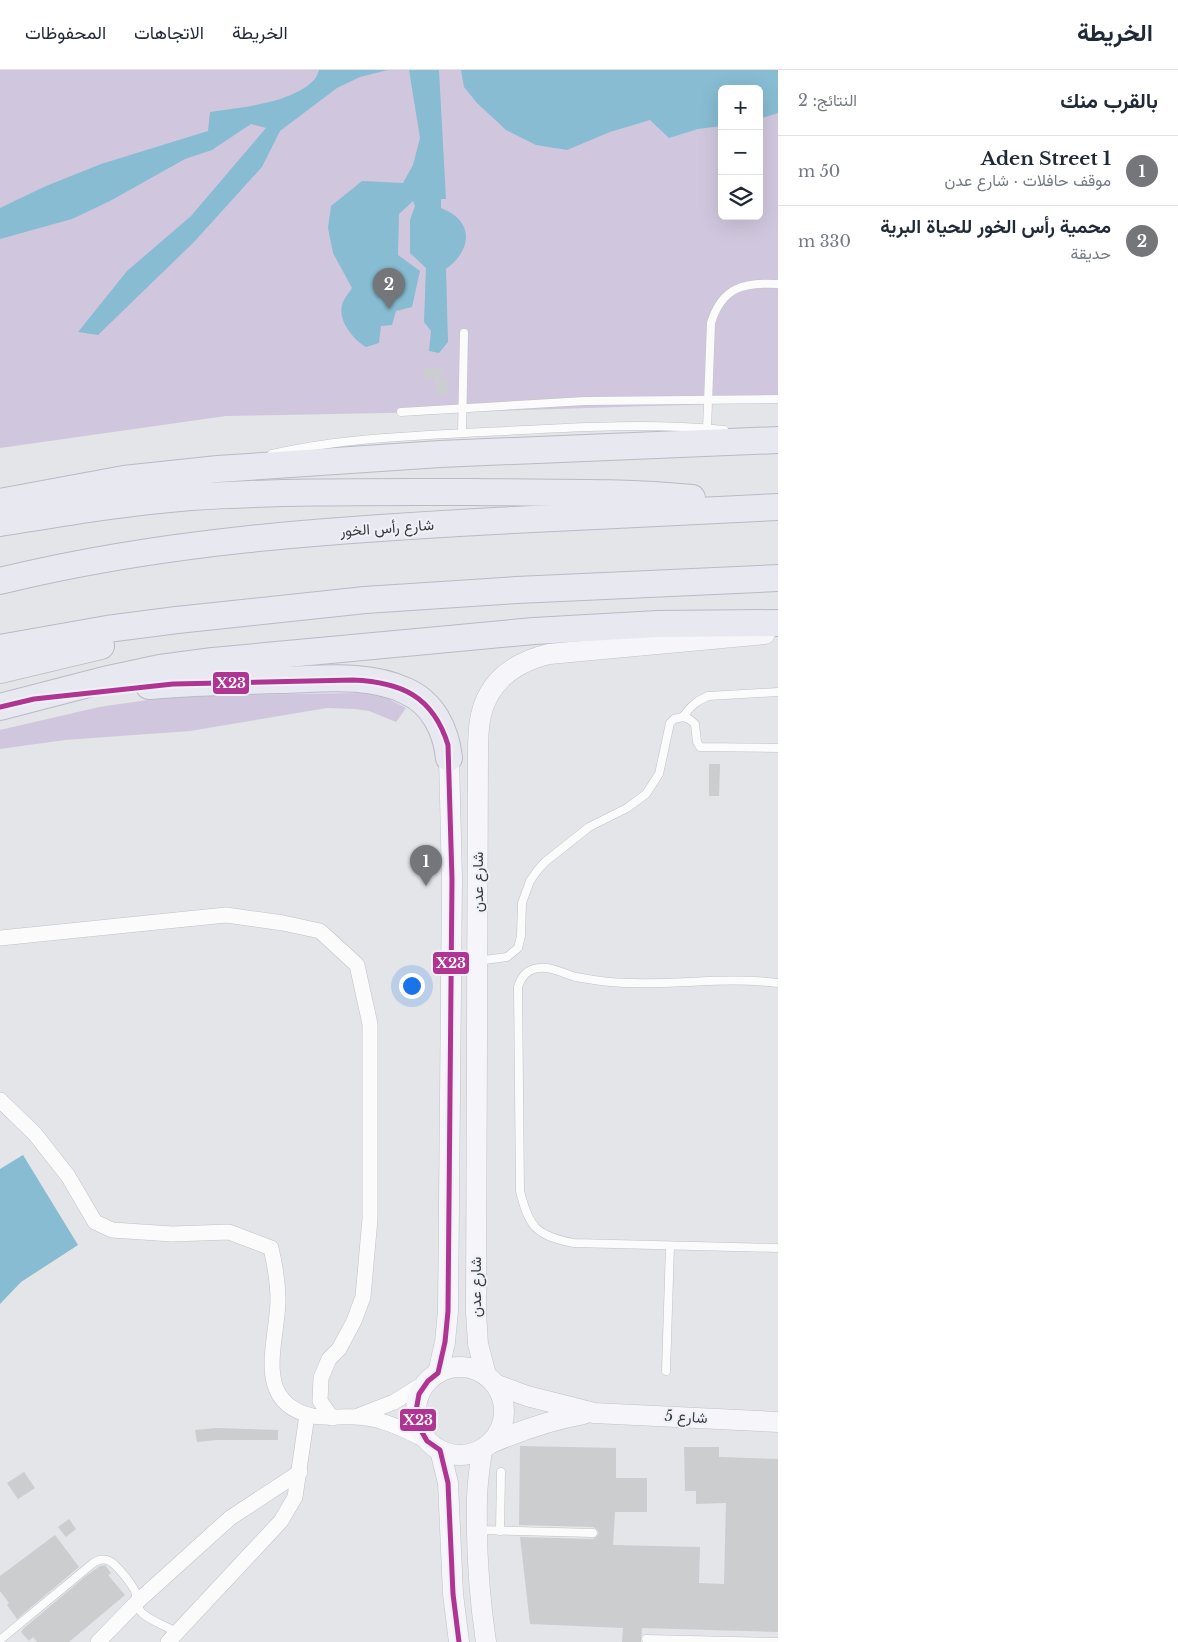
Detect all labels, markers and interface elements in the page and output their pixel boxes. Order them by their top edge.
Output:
text: الخريطة [1077,18,1153,47]
text: المحفوظات [25,22,106,44]
text: الاتجاهات [134,22,204,44]
text: الخريطة [232,22,288,44]
map controls [718,85,763,220]
button: + [718,85,763,130]
text: بالقرب منك [1060,88,1158,114]
text: النتائج: 2 [798,90,857,110]
button: − [718,130,763,175]
text: Aden Street 1 [981,147,1111,170]
text: 50 m [798,161,840,181]
text: 1 [1139,161,1146,181]
text: موقف حافلات · شارع عدن [945,170,1111,190]
button: layers [718,175,763,220]
text: محمية رأس الخور للحياة البرية [880,215,1111,238]
text: 330 m [798,231,851,251]
text: 2 [1137,231,1147,251]
text: حديقة [1071,243,1111,263]
pin: 2 [373,268,405,309]
street label: شارع رأس الخور [338,515,435,542]
line badge: X23 [212,671,250,695]
text: X23 [215,674,246,692]
pin: 1 [410,845,442,886]
street label: شارع عدن [468,852,489,912]
line badge: X23 [432,951,470,975]
text: X23 [435,954,466,972]
your location [399,973,425,999]
street label: شارع عدن [466,1257,487,1317]
street label: شارع 5 [664,1406,708,1429]
line badge: X23 [399,1408,437,1432]
text: X23 [402,1411,433,1429]

